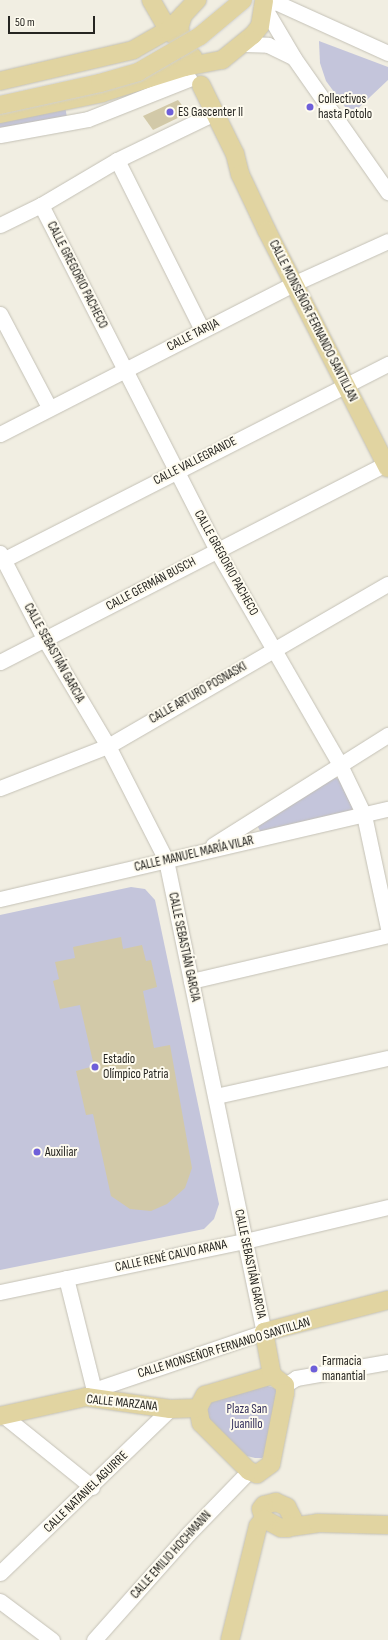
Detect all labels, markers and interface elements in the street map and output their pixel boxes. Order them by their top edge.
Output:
scale bar [10,8,97,34]
text: 50 m [15,15,35,30]
place label: Collectivos hasta Potolo [318,92,372,123]
marker: Collectivos hasta Potolo [305,102,315,112]
place label: ES Gascenter II [178,104,243,120]
marker: ES Gascenter II [165,107,175,117]
street label: CALLE GREGORIO PACHECO [43,219,111,331]
street label: CALLE MONSEÑOR FERNANDO SANTILLAN [265,237,361,405]
street label: CALLE TARIJA [164,315,222,355]
street label: CALLE VALLEGRANDE [151,433,239,489]
street label: CALLE GREGORIO PACHECO [191,508,261,618]
street label: CALLE GERMÁN BUSCH [103,554,199,614]
street label: CALLE SEBASTIÁN GARCIA [20,601,88,705]
street label: CALLE ARTURO POSNASKI [146,659,250,727]
street label: CALLE MANUEL MARÍA VILAR [133,833,255,875]
street label: CALLE SEBASTIÁN GARCIA [165,891,203,1003]
place label: Estadio Olímpico Patria [103,1052,168,1083]
marker: Estadio Olímpico Patria [90,1062,100,1072]
place label: Auxiliar [45,1144,77,1160]
marker: Auxiliar [32,1147,42,1157]
street label: CALLE SEBASTIÁN GARCIA [231,1208,269,1320]
street label: CALLE RENÉ CALVO ARANA [114,1237,228,1275]
street label: CALLE MONSEÑOR FERNANDO SANTILLAN [136,1314,312,1382]
place label: Farmacia manantial [322,1354,365,1385]
marker: Farmacia manantial [309,1364,319,1374]
street label: CALLE MARZANA [86,1392,158,1414]
park label: Plaza San Juanillo [227,1402,267,1433]
street label: CALLE NATANIEL AGUIRRE [41,1448,131,1536]
street label: CALLE EMILIO HOCHMANN [127,1508,215,1602]

